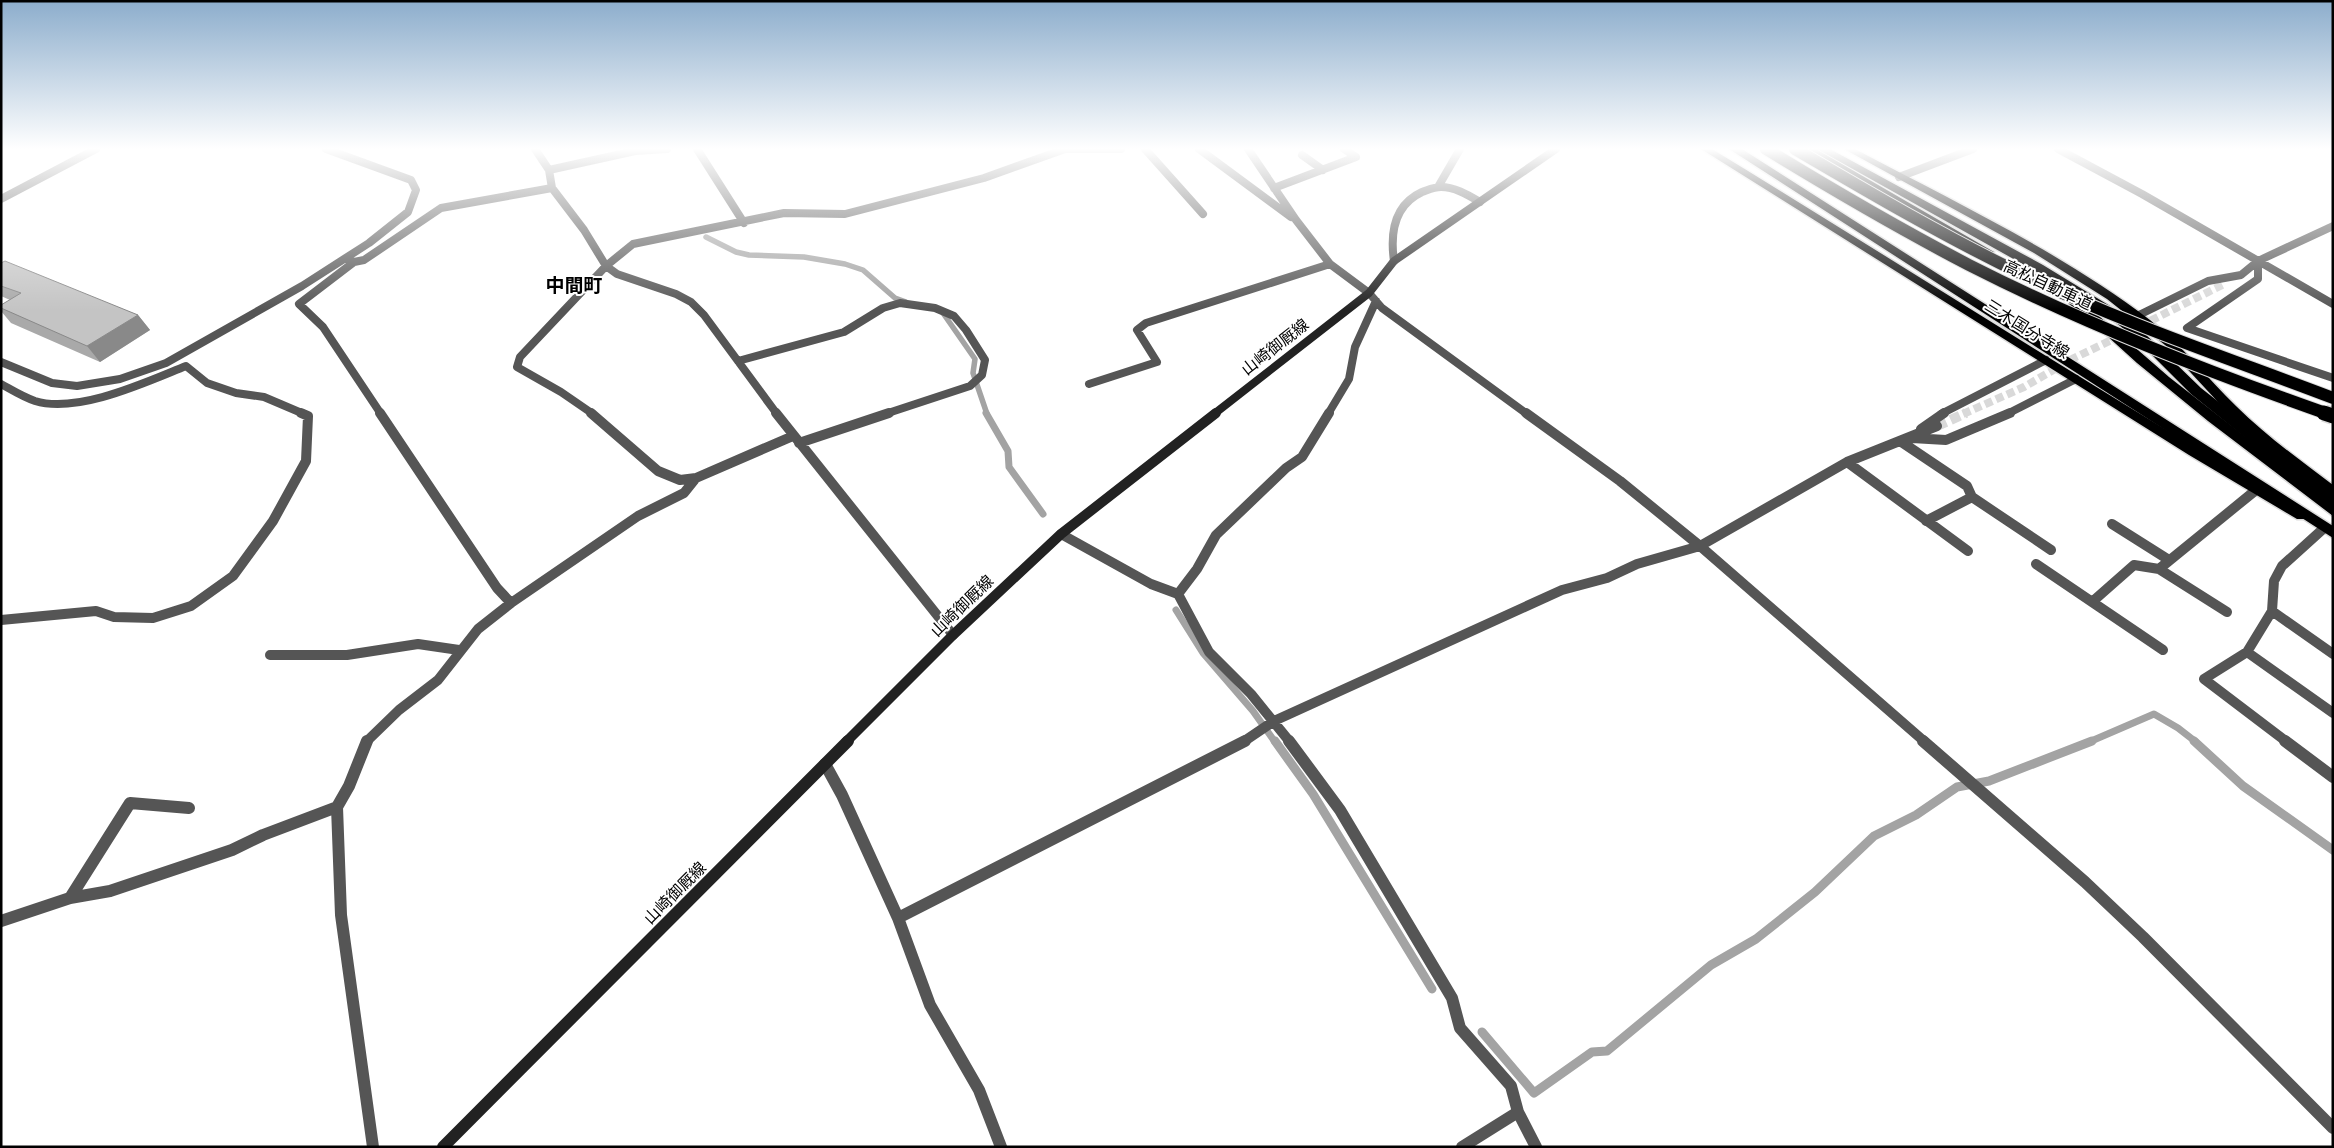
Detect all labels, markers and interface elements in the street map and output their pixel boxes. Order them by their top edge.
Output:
street label: 高松自動車道 [2000,254,2096,316]
district label: 中間町 [545,272,603,299]
street label: 三木国分寺線 [1980,294,2074,364]
street label: 山崎御厩線 [1236,313,1314,381]
street label: 山崎御厩線 [925,570,999,642]
street label: 山崎御厩線 [639,857,711,929]

